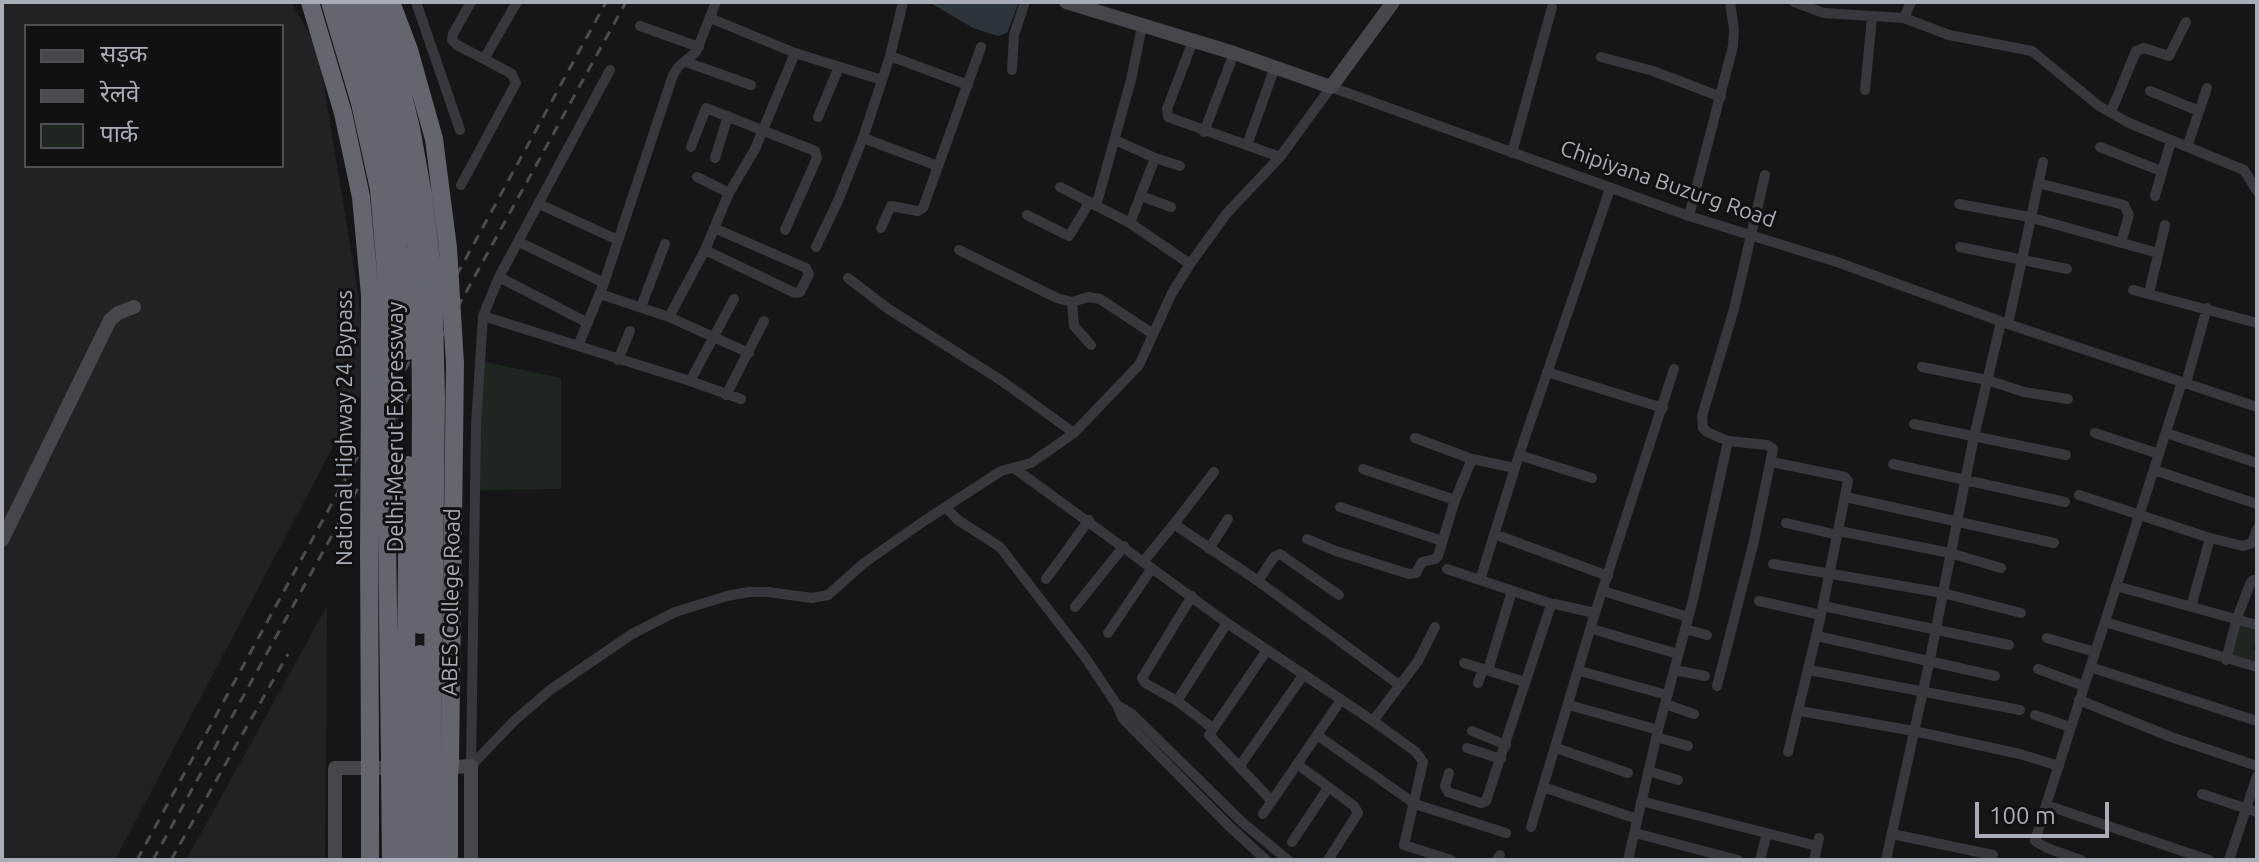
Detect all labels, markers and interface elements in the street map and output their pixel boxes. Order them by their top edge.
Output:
legend [24,24,284,168]
text: सड़क [100,40,148,67]
text: रेलवे [100,80,139,107]
text: पार्क [100,120,138,147]
street label: Chipiyana Buzurg Road [1557,135,1779,233]
street label: National Highway 24 Bypass [332,290,358,566]
street label: Delhi-Meerut Expressway [383,302,409,552]
street label: ABES College Road [436,508,466,696]
scale bar [1979,786,2113,836]
text: 100 m [1989,802,2056,829]

